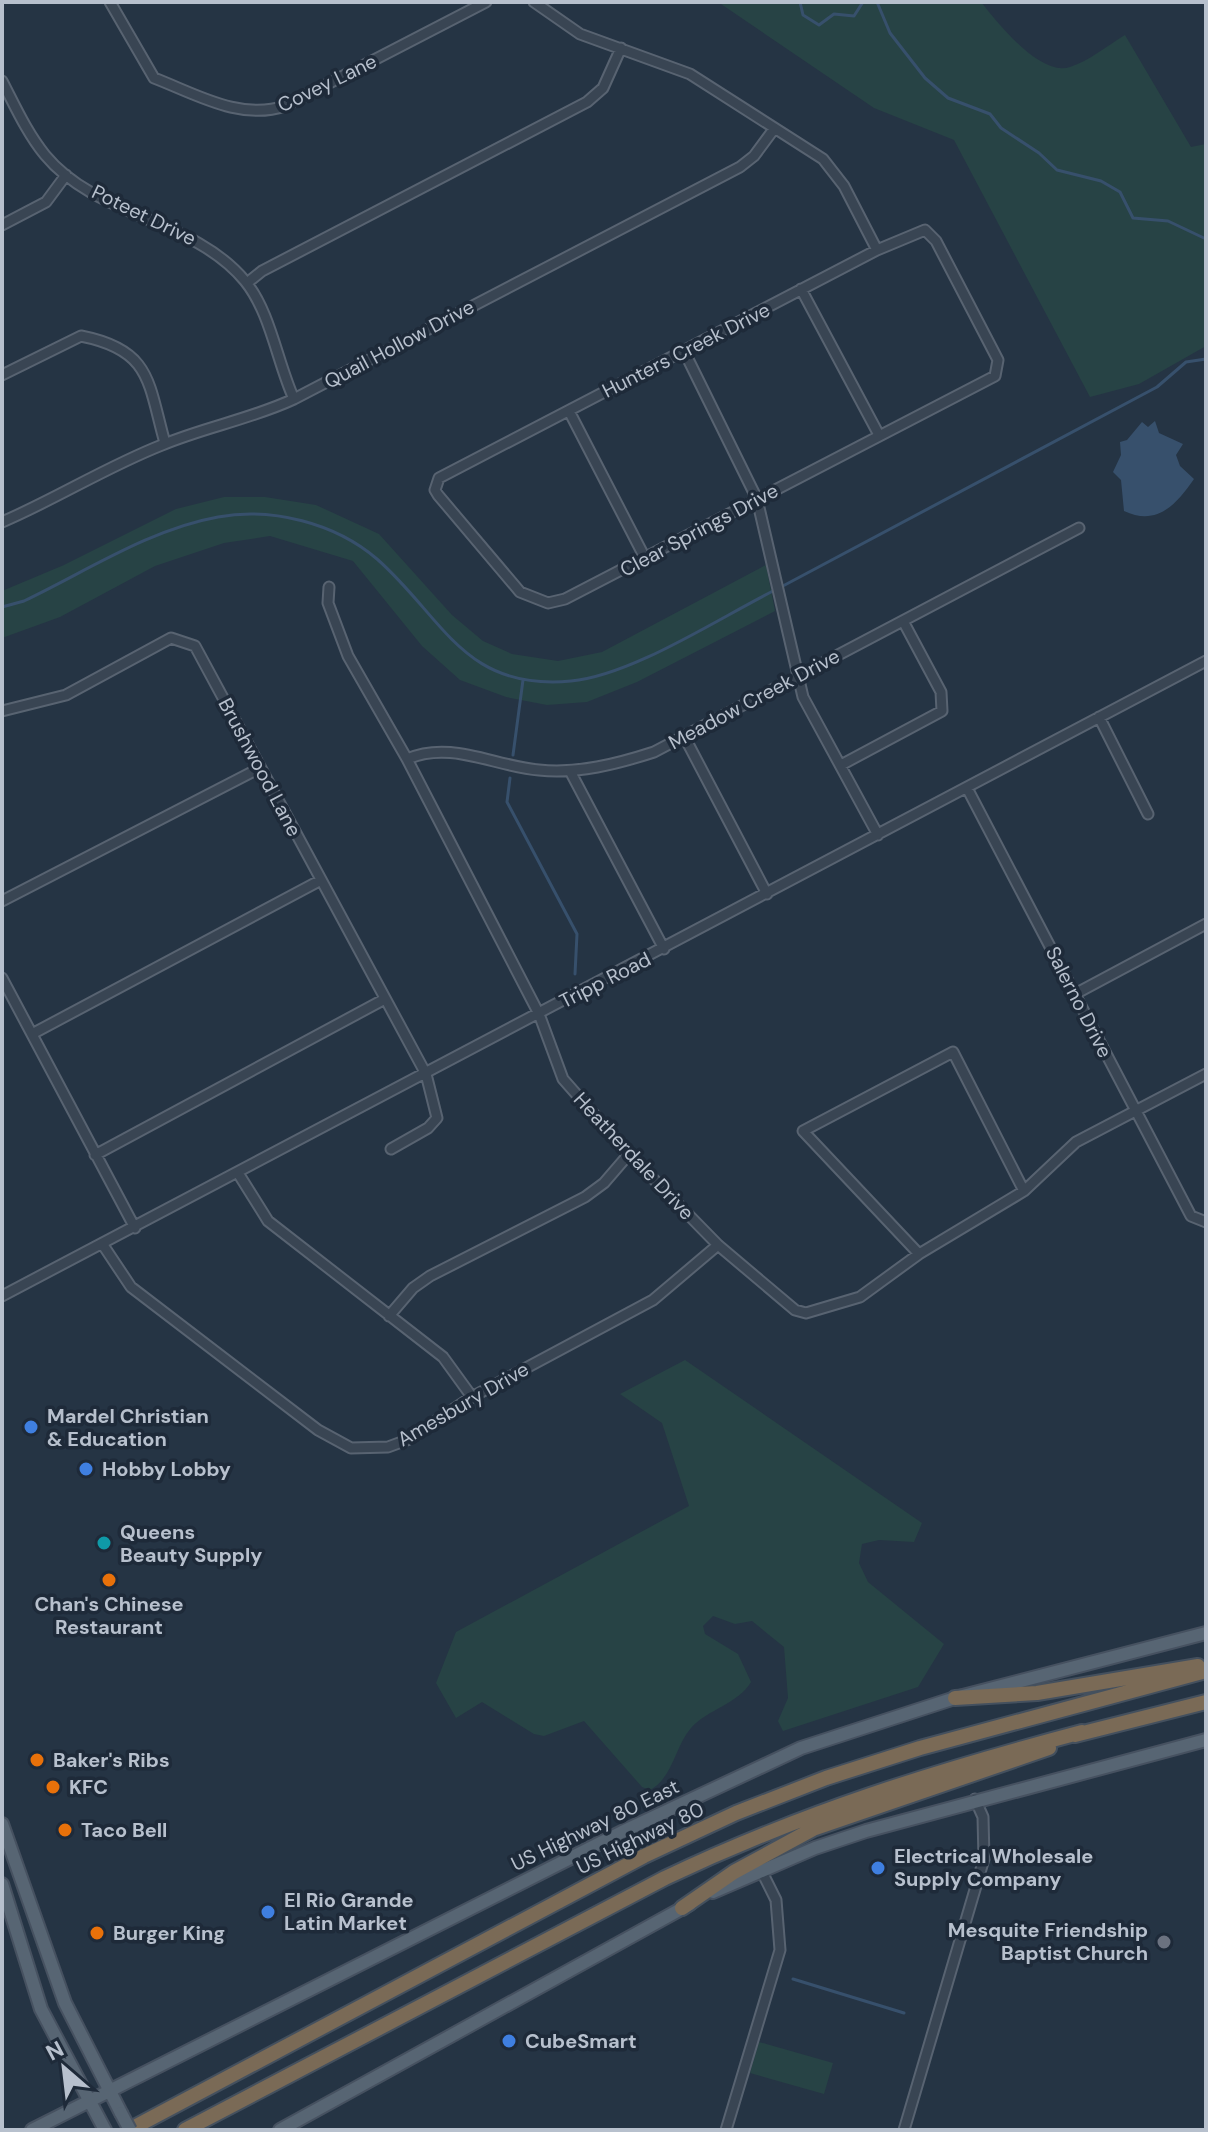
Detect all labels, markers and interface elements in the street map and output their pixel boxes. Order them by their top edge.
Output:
street label: Covey Lane [273,48,381,118]
street label: Poteet Drive [88,179,200,251]
street label: Quail Hollow Drive [320,294,478,394]
street label: Hunters Creek Drive [598,296,774,404]
street label: Clear Springs Drive [615,477,783,583]
street label: Meadow Creek Drive [664,643,844,755]
street label: Brushwood Lane [213,693,307,841]
street label: Salerno Drive [1040,942,1118,1062]
street label: Tripp Road [555,946,655,1014]
street label: Heatherdale Drive [568,1087,700,1225]
street label: Amesbury Drive [393,1356,533,1452]
place label: Mardel Christian & Education [47,1403,209,1452]
marker: Mardel Christian & Education [22,1418,40,1436]
place label: Hobby Lobby [102,1456,231,1482]
marker: Hobby Lobby [77,1460,95,1478]
place label: Queens Beauty Supply [120,1519,262,1568]
marker: Queens Beauty Supply [95,1534,113,1552]
marker: Chan's Chinese Restaurant [100,1571,118,1589]
place label: Chan's Chinese Restaurant [34,1591,184,1640]
place label: Baker's Ribs [53,1747,170,1773]
marker: Baker's Ribs [28,1751,46,1769]
place label: KFC [69,1774,108,1800]
street label: US Highway 80 East [507,1774,683,1876]
marker: KFC [44,1778,62,1796]
street label: US Highway 80 [572,1797,708,1879]
place label: Taco Bell [81,1817,167,1843]
marker: Taco Bell [56,1821,74,1839]
place label: Electrical Wholesale Supply Company [894,1843,1093,1892]
marker: Electrical Wholesale Supply Company [869,1859,887,1877]
place label: El Rio Grande Latin Market [284,1887,414,1936]
marker: El Rio Grande Latin Market [259,1903,277,1921]
place label: Mesquite Friendship Baptist Church [948,1917,1148,1966]
place label: Burger King [113,1920,225,1946]
marker: Burger King [88,1924,106,1942]
marker: Mesquite Friendship Baptist Church [1155,1933,1173,1951]
north arrow [24,2028,104,2108]
place label: CubeSmart [525,2028,637,2054]
marker: CubeSmart [500,2032,518,2050]
text: N [41,2034,69,2067]

